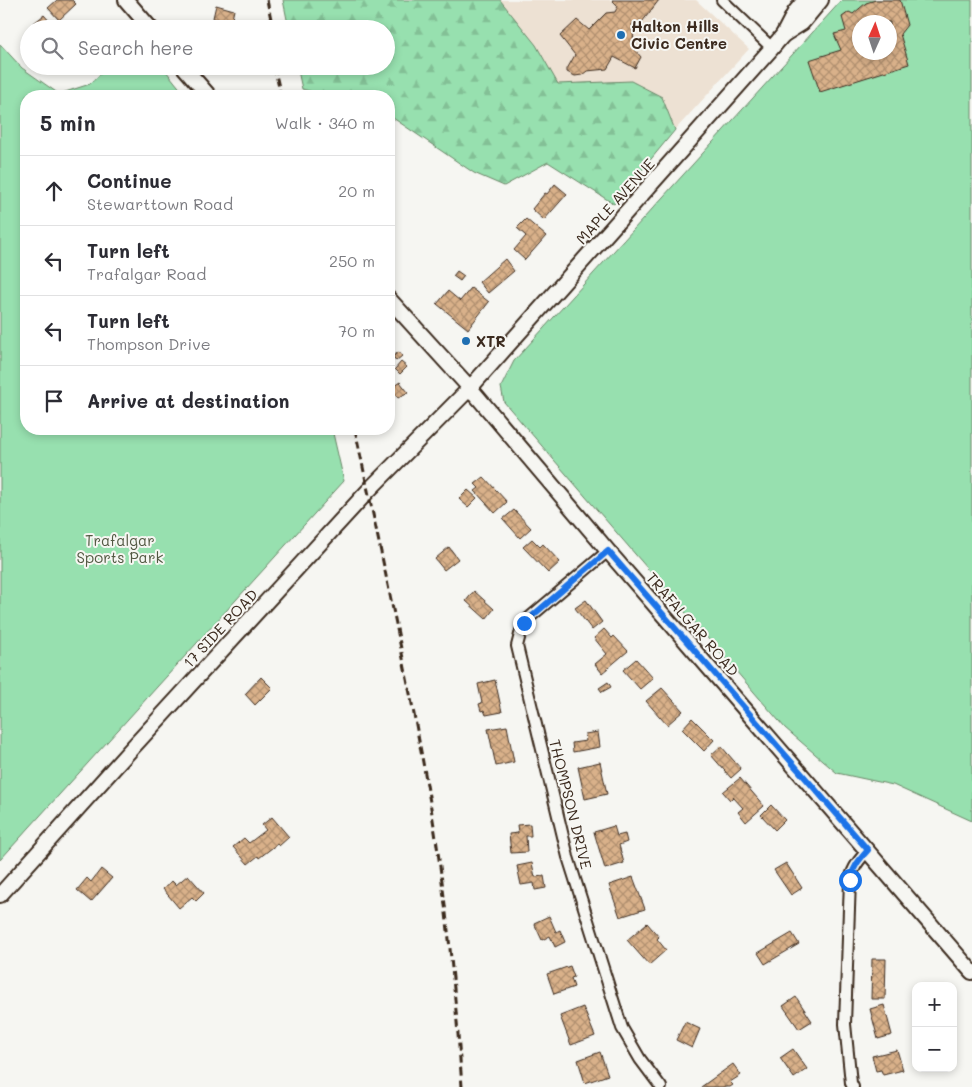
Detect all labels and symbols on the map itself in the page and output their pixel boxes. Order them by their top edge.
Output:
north arrow [852,15,897,60]
place label: Halton Hills Civic Centre [631,16,727,53]
marker: Halton Hills Civic Centre [615,29,627,41]
street label: MAPLE AVENUE [571,154,659,248]
place label: XTR [476,331,506,351]
marker: XTR [460,335,472,347]
park label: Trafalgar Sports Park [77,530,163,567]
street label: TRAFALGAR ROAD [642,568,744,680]
street label: 17 SIDE ROAD [178,584,262,672]
route end [513,612,536,635]
street label: THOMPSON DRIVE [545,737,597,871]
route start [839,869,862,892]

